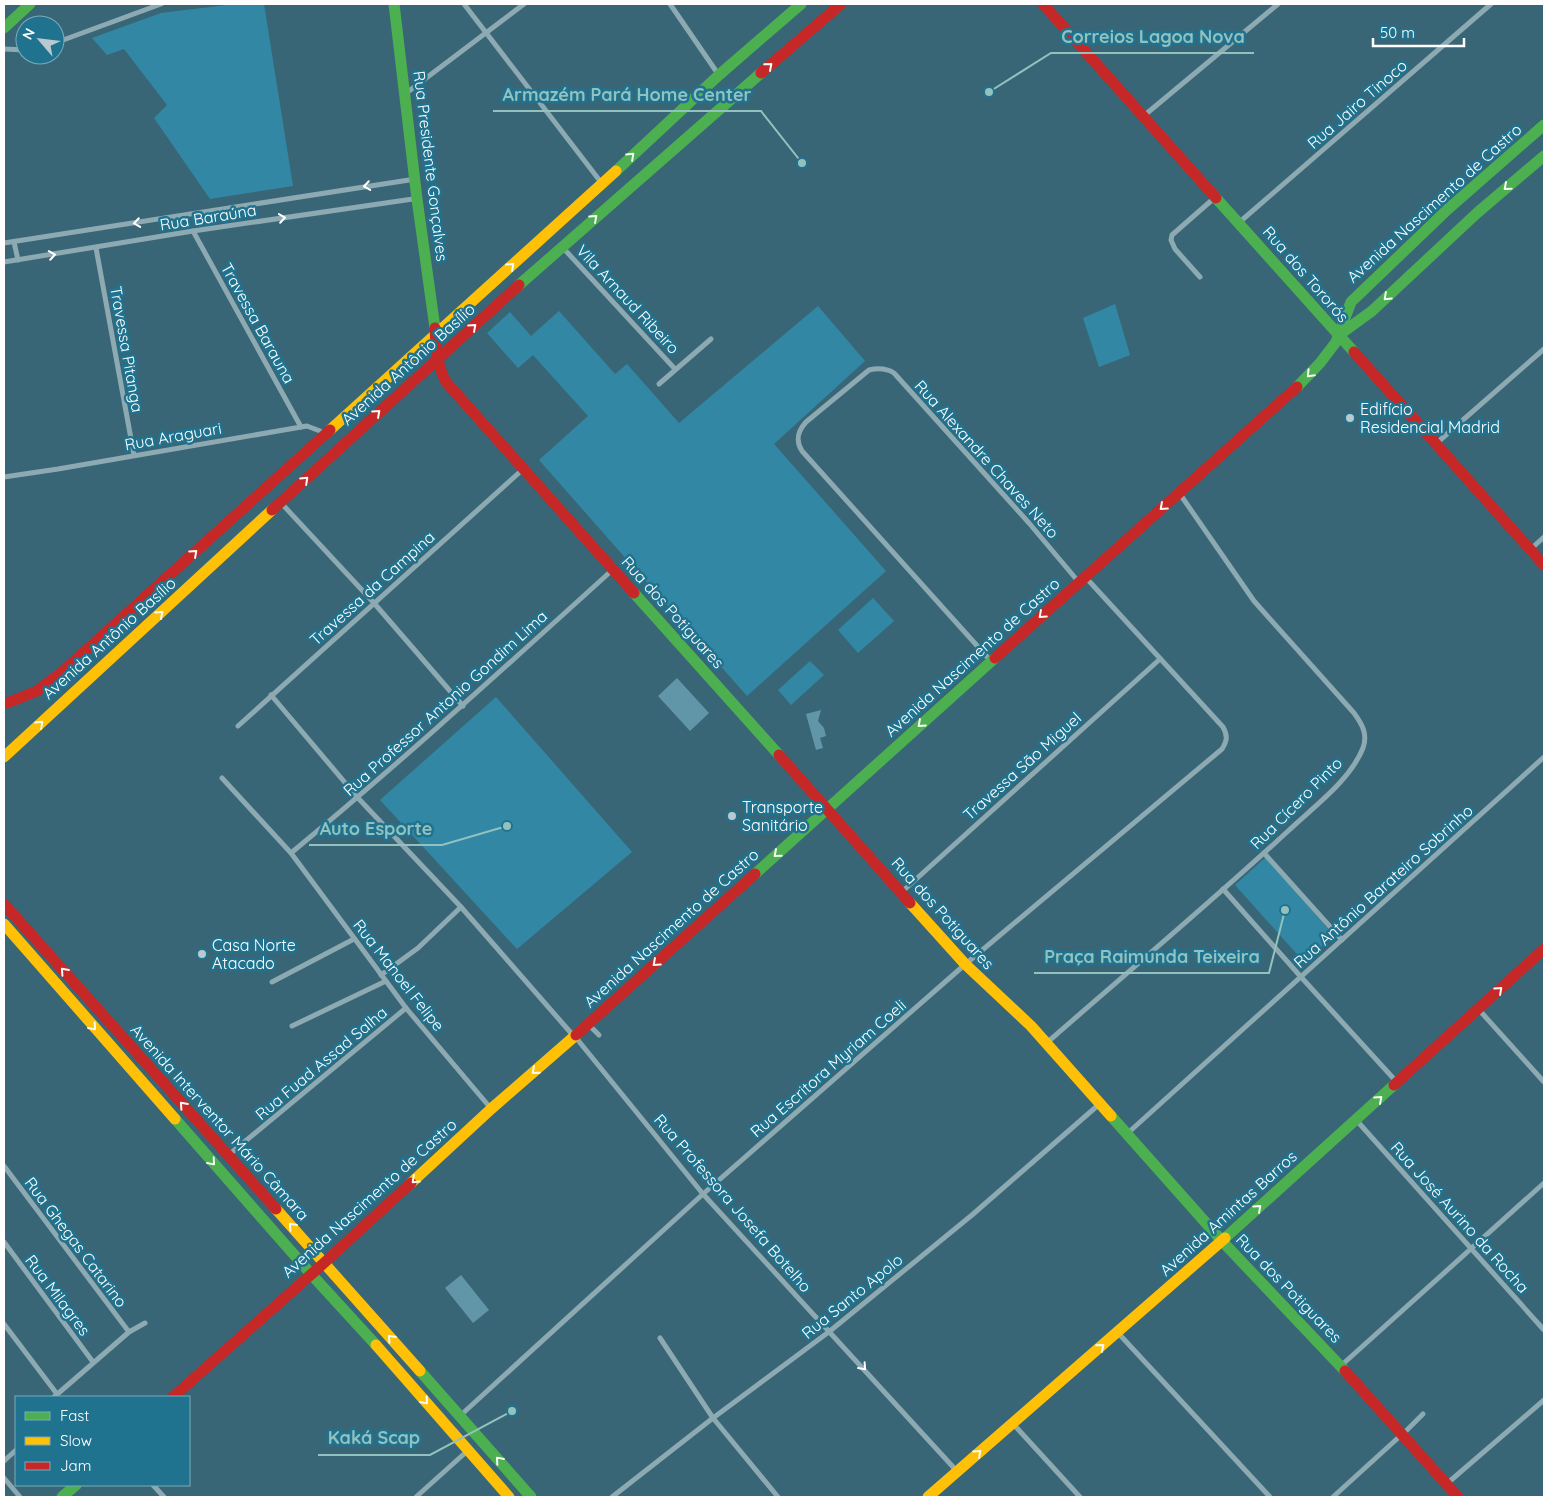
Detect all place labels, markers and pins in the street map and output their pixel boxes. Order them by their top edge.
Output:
callout: Correios Lagoa Nova [1051,20,1254,53]
callout: Armazém Pará Home Center [493,78,761,111]
place label: Edifício Residencial Madrid [1360,399,1500,437]
marker: Edifício Residencial Madrid [1344,412,1356,424]
place label: Transporte Sanitário [742,797,823,835]
marker: Transporte Sanitário [726,810,738,822]
callout: Auto Esporte [309,812,442,845]
place label: Casa Norte Atacado [212,935,296,973]
callout: Praça Raimunda Teixeira [1034,940,1269,973]
marker: Casa Norte Atacado [196,948,208,960]
callout: Kaká Scap [318,1422,430,1455]

